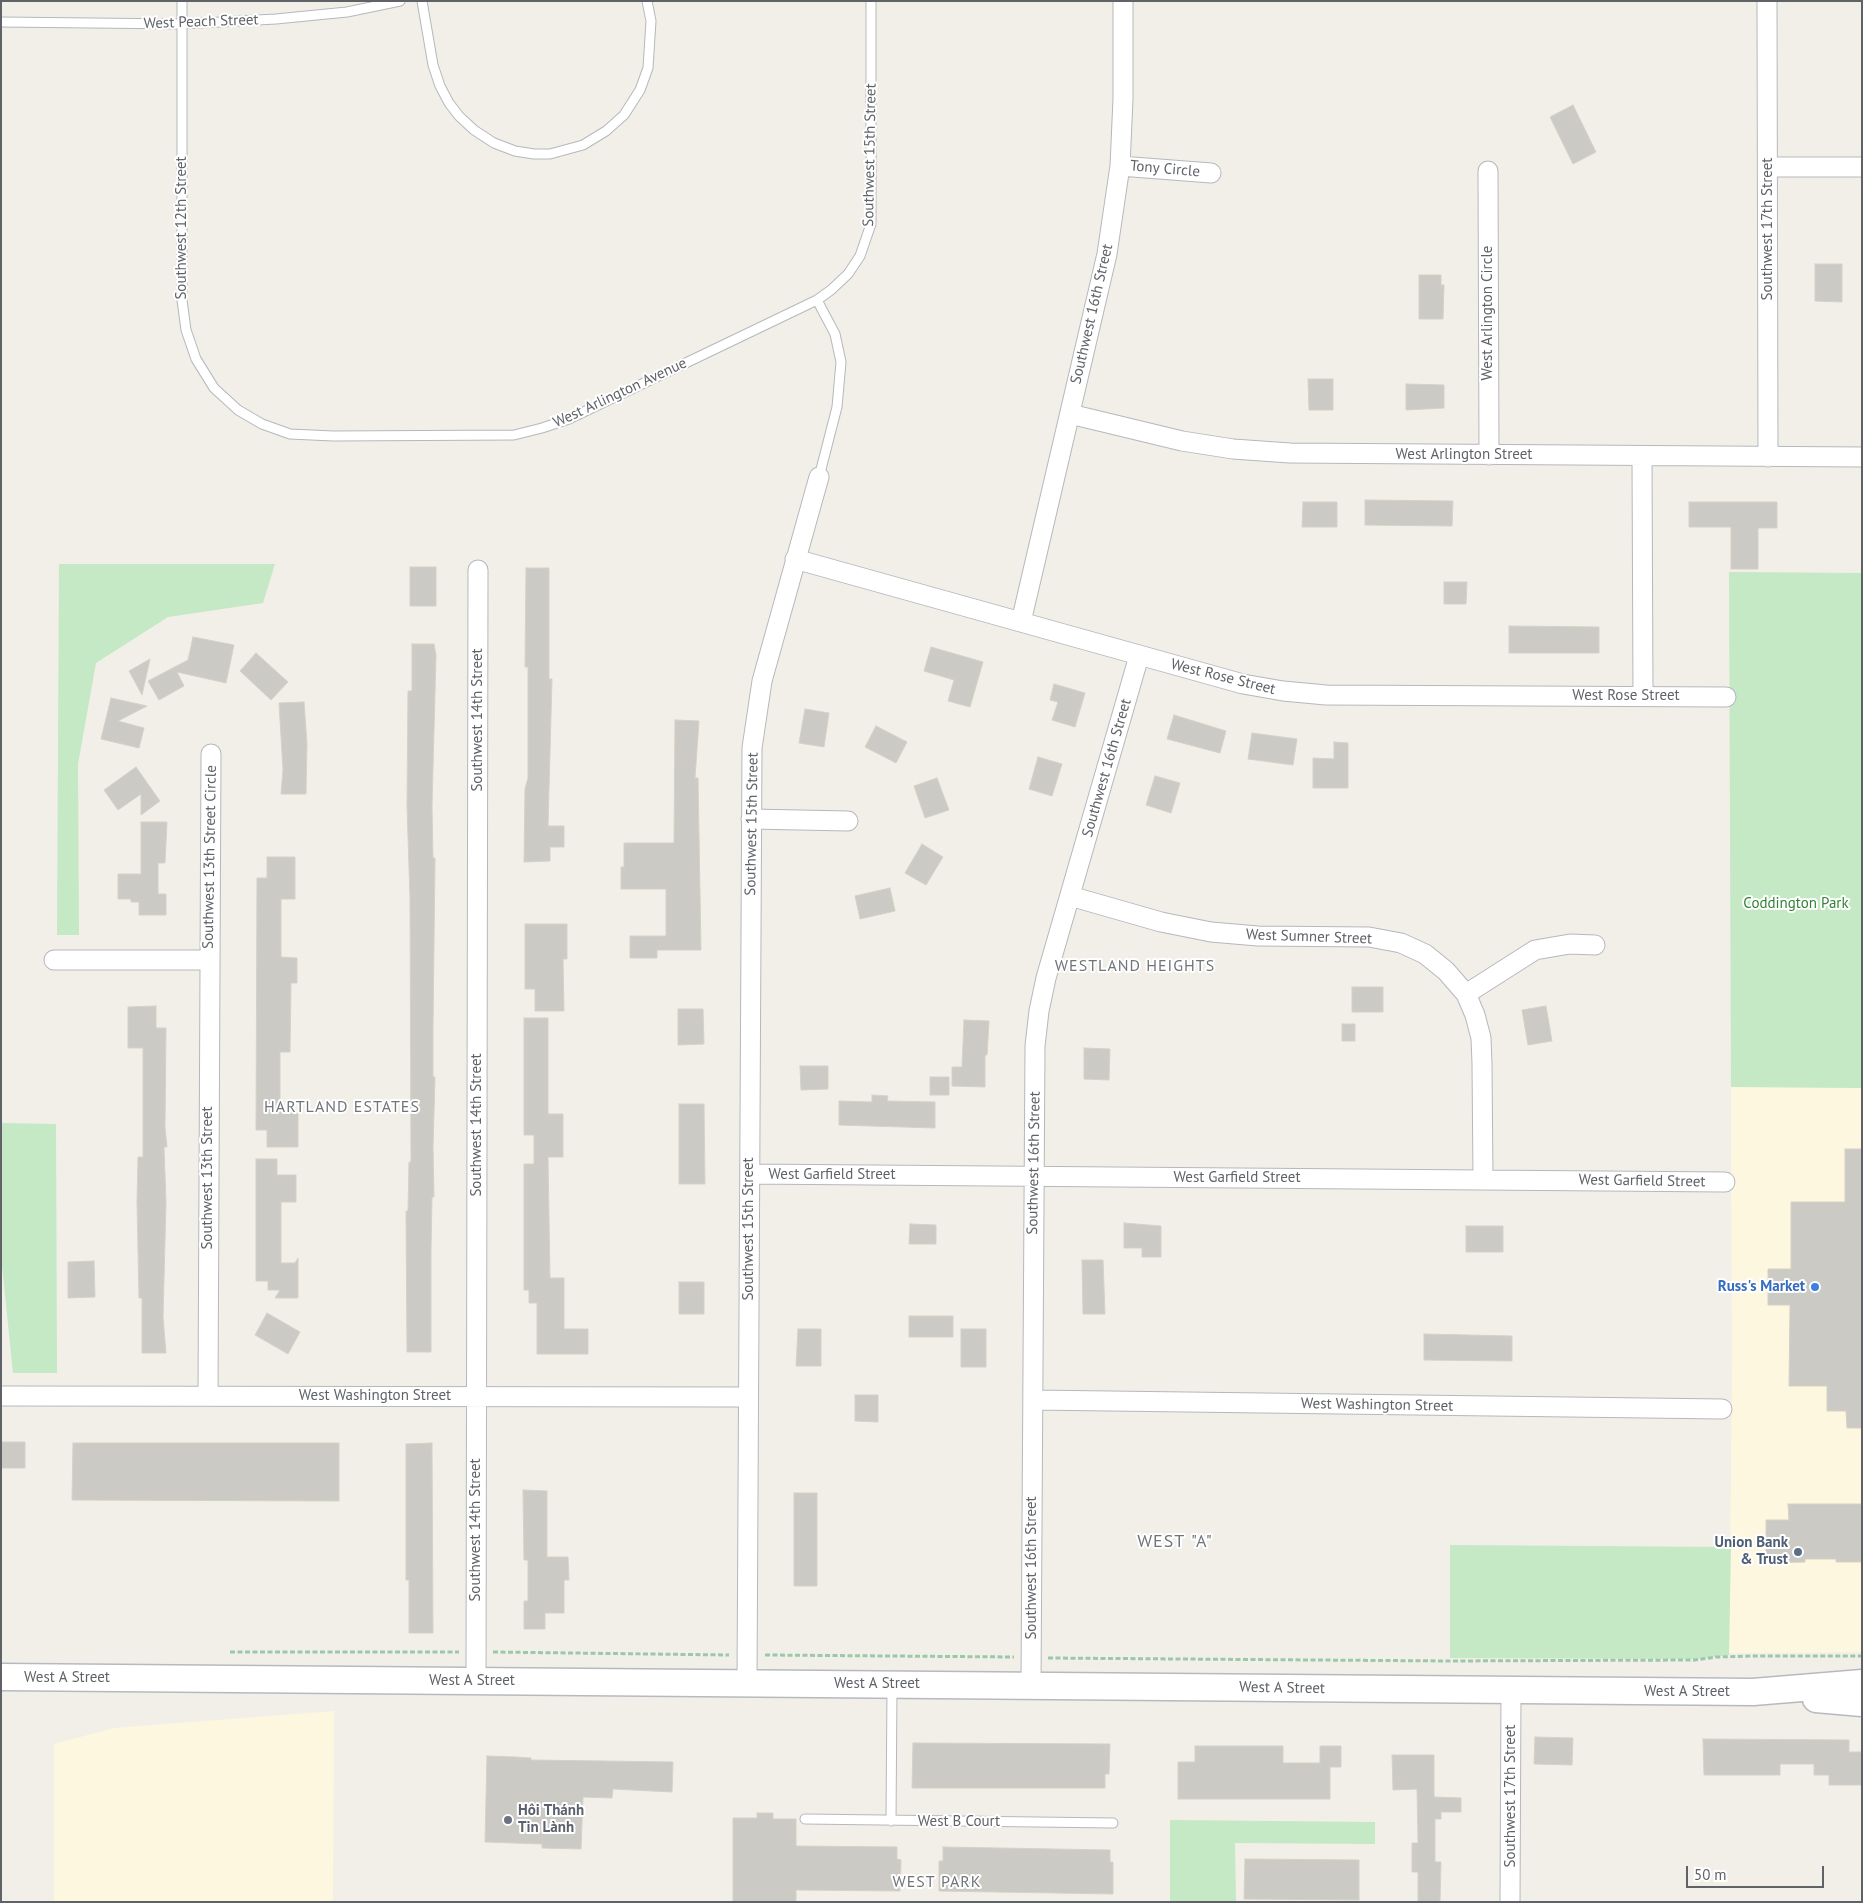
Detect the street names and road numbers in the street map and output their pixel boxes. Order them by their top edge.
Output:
street label: West Peach Street [143,11,259,33]
street label: Southwest 15th Street [860,83,880,227]
street label: Southwest 12th Street [173,156,191,300]
street label: Tony Circle [1129,157,1201,181]
street label: Southwest 17th Street [1759,158,1777,300]
street label: Southwest 16th Street [1067,242,1117,386]
street label: West Arlington Circle [1479,246,1497,380]
street label: West Arlington Avenue [550,354,690,432]
street label: West Arlington Street [1396,446,1532,464]
street label: Southwest 14th Street [469,648,487,792]
street label: West Rose Street [1169,655,1277,699]
street label: West Rose Street [1572,687,1680,705]
street label: Southwest 16th Street [1079,697,1135,839]
street label: Southwest 15th Street [742,752,762,896]
street label: Southwest 13th Street Circle [199,765,221,949]
street label: West Sumner Street [1246,926,1372,948]
street label: Southwest 14th Street [468,1053,486,1197]
street label: Southwest 16th Street [1024,1091,1044,1235]
street label: Southwest 13th Street [199,1106,217,1250]
street label: Southwest 15th Street [740,1157,758,1301]
street label: West Garfield Street [768,1166,896,1184]
street label: West Garfield Street [1173,1169,1301,1187]
street label: West Garfield Street [1578,1171,1706,1191]
street label: West Washington Street [299,1387,451,1405]
street label: West Washington Street [1301,1395,1453,1415]
street label: Southwest 14th Street [467,1458,485,1602]
street label: Southwest 16th Street [1023,1496,1041,1640]
street label: West A Street [24,1669,110,1687]
street label: West A Street [429,1672,515,1690]
street label: West A Street [834,1675,920,1693]
street label: West A Street [1239,1678,1325,1698]
street label: West A Street [1644,1683,1730,1701]
street label: Southwest 17th Street [1502,1725,1520,1867]
street label: West B Court [918,1813,1000,1831]

